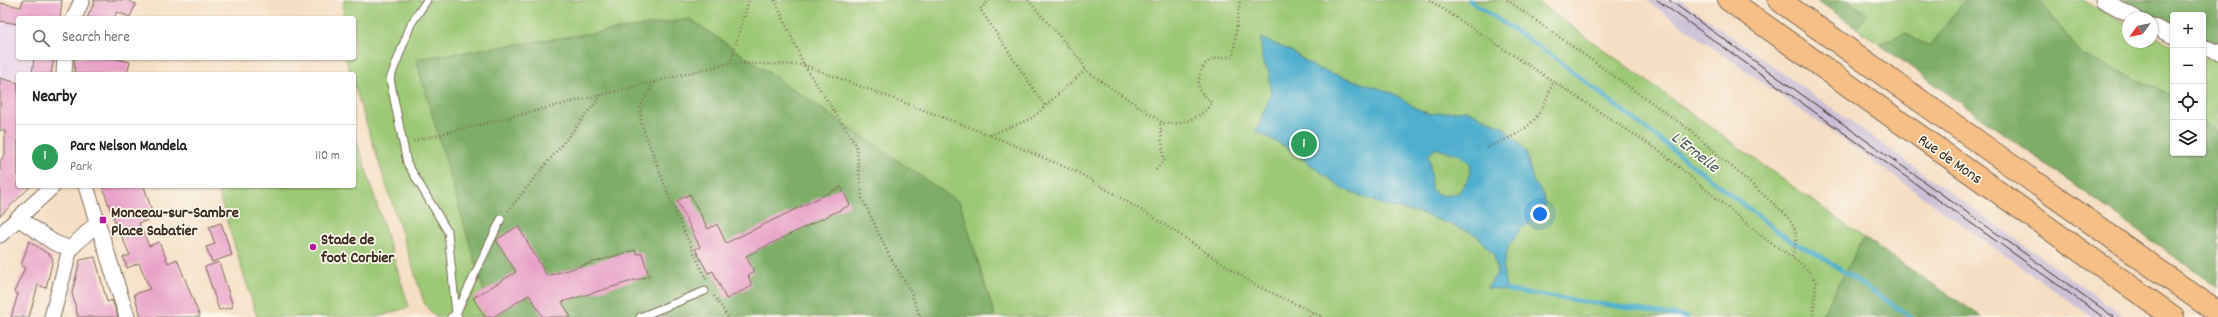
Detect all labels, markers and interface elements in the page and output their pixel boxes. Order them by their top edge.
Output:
north arrow [2122,12,2158,48]
map controls [2170,12,2206,156]
button: + [2170,12,2206,48]
search box [16,16,356,60]
icon: search [30,27,52,49]
text: Search here [62,27,130,49]
button: − [2170,48,2206,84]
button: locate [2170,84,2206,120]
text: Nearby [32,86,76,110]
button: layers [2170,120,2206,156]
water label: L'Ernelle [1665,127,1725,181]
pin: 1 [1291,129,1317,159]
street label: Rue de Mons [1913,129,1987,191]
text: Parc Nelson Mandela [70,136,187,158]
text: 1 [44,147,46,166]
text: 110 m [315,147,340,166]
text: Park [70,158,92,177]
place label: Monceau-sur-Sambre Place Sabatier [111,202,239,243]
your location [1530,204,1550,224]
marker: Monceau-sur-Sambre Place Sabatier [98,215,108,225]
place label: Stade de foot Corbier [320,229,395,270]
marker: Stade de foot Corbier [308,242,318,252]

